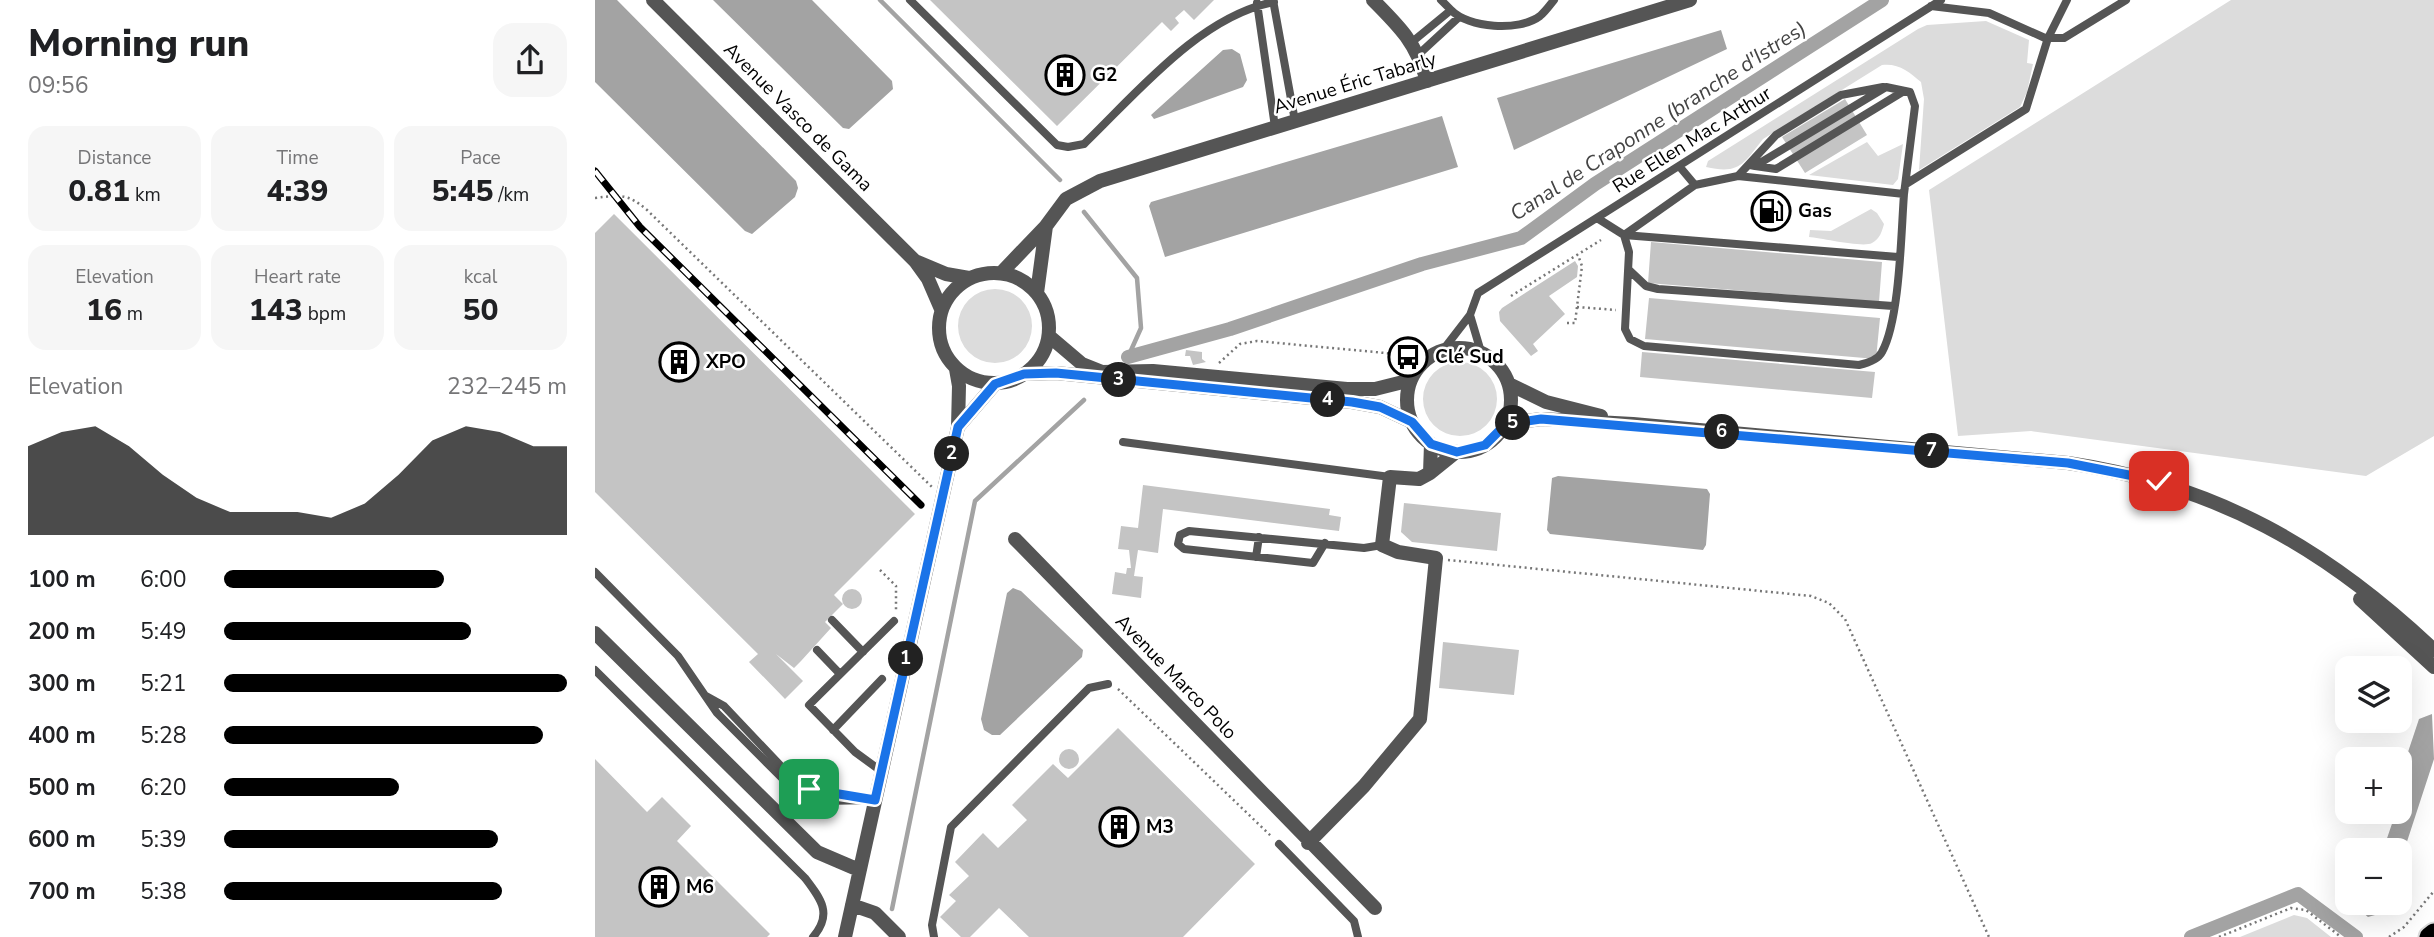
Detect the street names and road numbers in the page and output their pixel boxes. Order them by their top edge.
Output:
street label: Avenue Vasco de Gama [718,37,878,197]
street label: Avenue Éric Tabarly [1271,46,1440,120]
street label: Rue Ellen Mac Arthur [1608,81,1776,199]
street label: Avenue Marco Polo [1109,609,1243,745]

